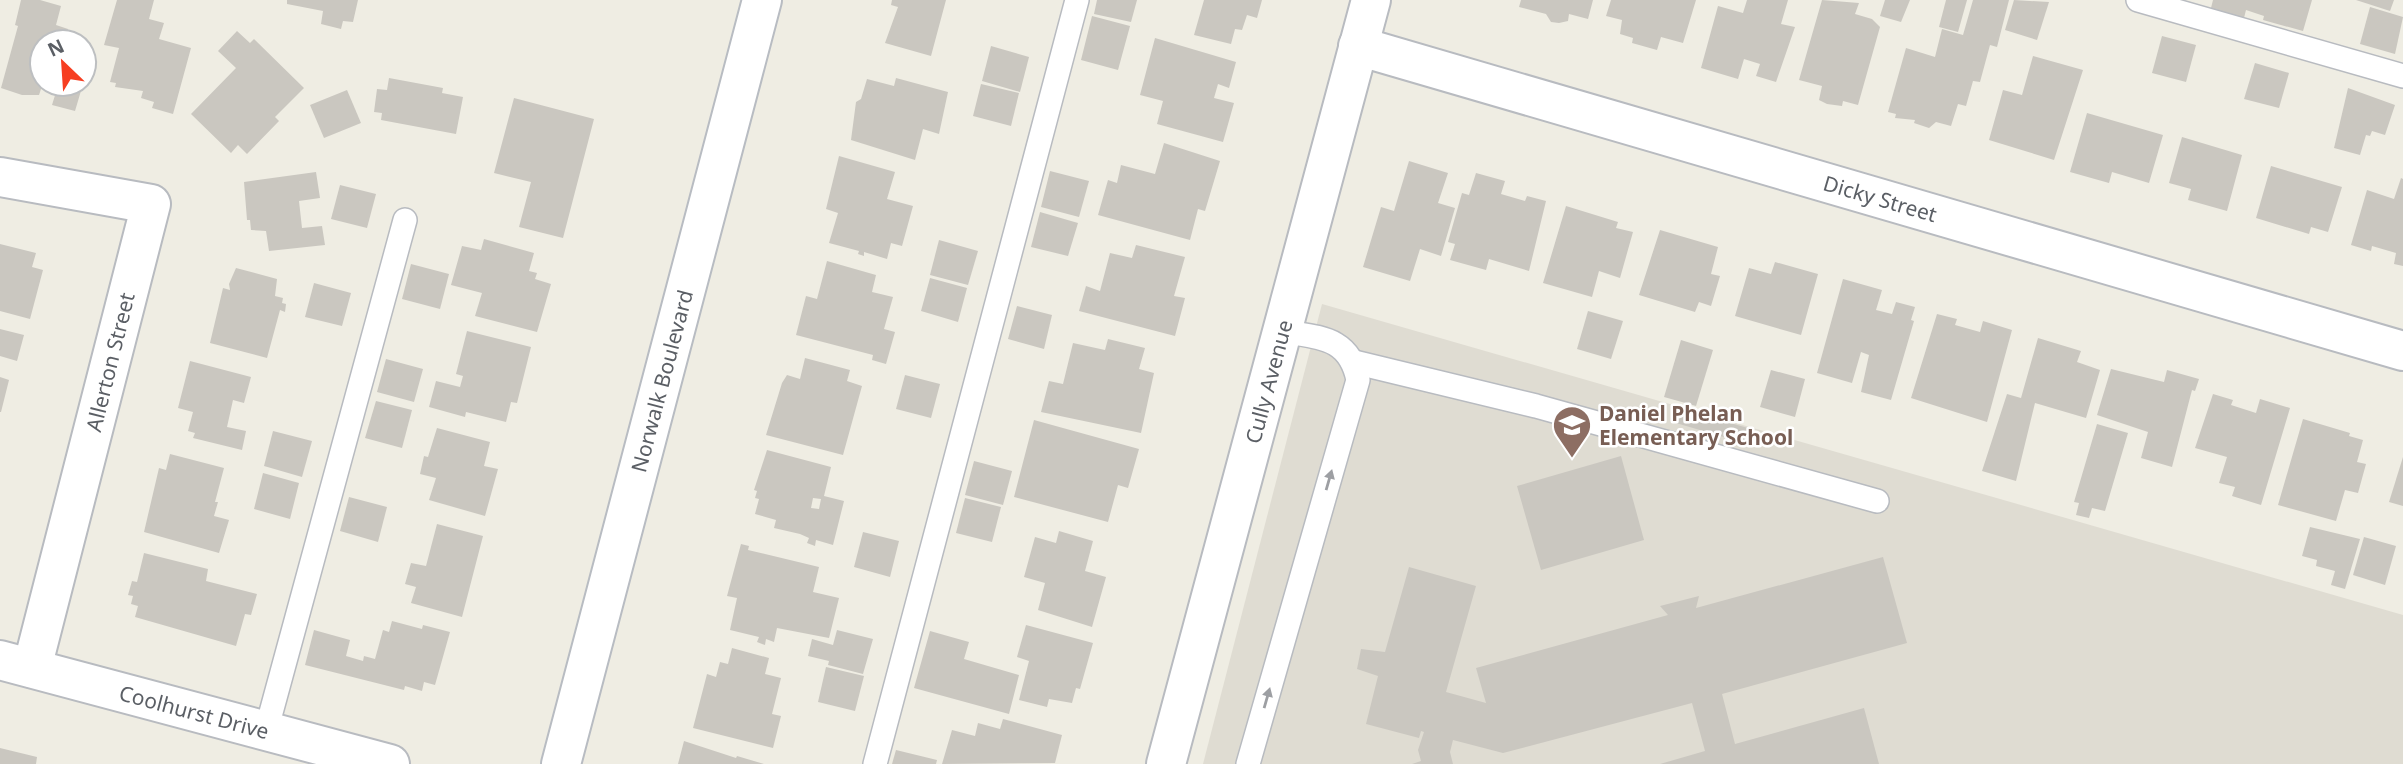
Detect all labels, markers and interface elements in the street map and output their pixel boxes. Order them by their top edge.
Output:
north arrow [28,28,98,98]
text: N [43,33,68,63]
street label: Dicky Street [1820,169,1941,228]
street label: Norwalk Boulevard [624,287,699,475]
street label: Allerton Street [79,289,141,434]
street label: Cully Avenue [1239,317,1299,447]
place label: Daniel Phelan Elementary School [1599,399,1793,451]
school or university icon: Daniel Phelan Elementary School [1551,404,1593,459]
one-way arrow [1325,469,1335,490]
street label: Coolhurst Drive [116,678,272,745]
one-way arrow [1262,688,1272,709]

